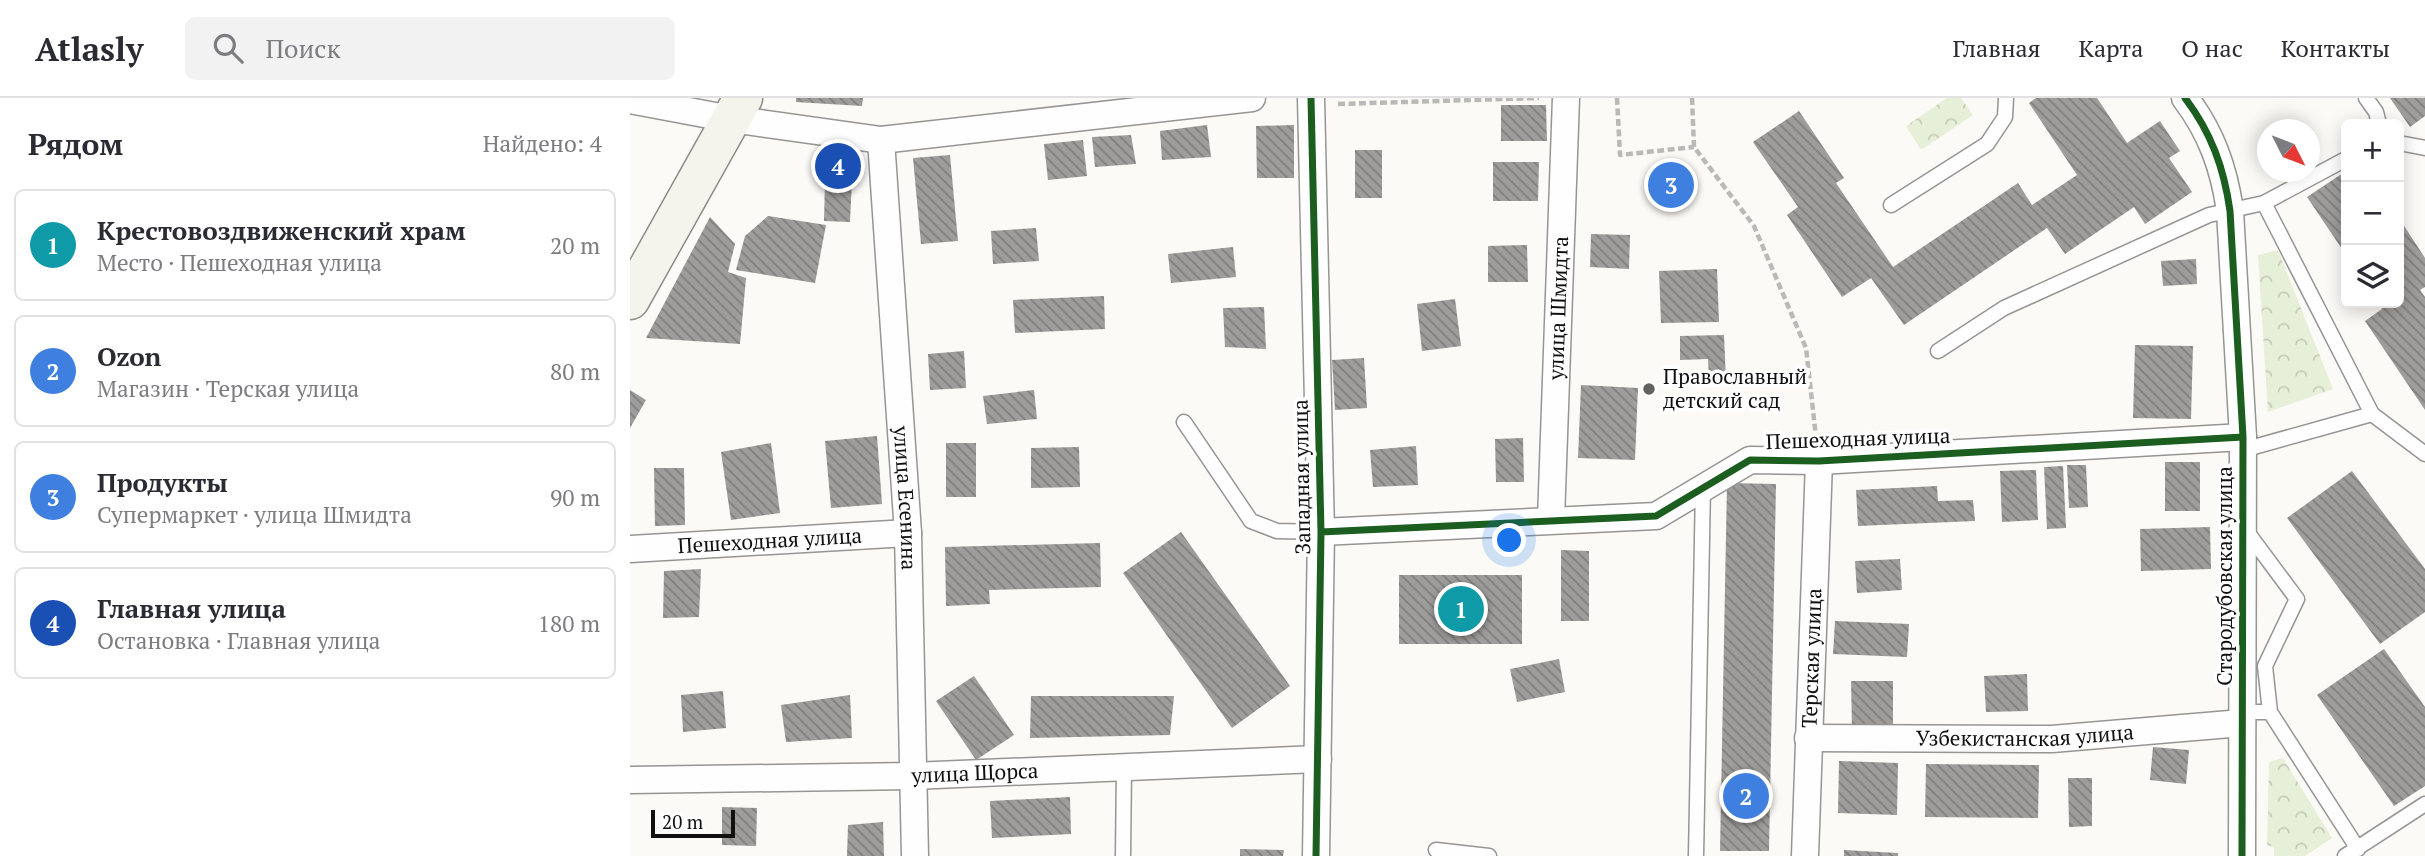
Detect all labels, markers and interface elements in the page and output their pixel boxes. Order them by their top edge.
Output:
search box [185,17,675,80]
text: Atlasly [35,27,143,70]
icon: search [209,29,247,67]
text: Поиск [265,31,341,65]
text: Главная [1952,32,2040,64]
text: Карта [2078,32,2143,64]
text: О нас [2181,32,2243,64]
text: Контакты [2281,32,2390,64]
north arrow [2257,119,2320,182]
map controls [2341,119,2404,308]
button: + [2341,119,2404,182]
text: Рядом [28,124,123,164]
text: Найдено: 4 [483,128,602,159]
pin: 4 [815,140,861,192]
pin: 3 [1648,159,1694,211]
button: − [2341,182,2404,245]
text: Крестовоздвиженский храм [97,213,466,247]
text: 1 [47,230,60,261]
text: 20 m [550,230,600,261]
street label: улица Шмидта [1541,235,1574,382]
button: layers [2341,245,2404,308]
text: Место · Пешеходная улица [97,247,382,278]
text: Ozon [97,339,161,373]
text: 2 [47,356,60,387]
text: 80 m [550,356,600,387]
place label: Православный детский сад [1663,362,1807,414]
text: Магазин · Терская улица [97,373,359,404]
marker: Православный детский сад [1641,381,1657,397]
street label: Западная улица [1286,399,1316,555]
street label: Пешеходная улица [1765,421,1951,455]
street label: улица Есенина [888,424,924,571]
text: Продукты [97,465,228,499]
street label: Стародубовская улица [2210,466,2238,686]
text: 3 [47,482,60,513]
text: 90 m [550,482,600,513]
text: Супермаркет · улица Шмидта [97,499,412,530]
street label: Пешеходная улица [677,521,863,559]
your location [1492,523,1526,557]
pin: 1 [1438,583,1484,635]
street label: Терская улица [1795,587,1827,729]
text: Главная улица [97,591,286,625]
text: 4 [47,608,60,639]
text: 180 m [538,608,600,639]
text: Остановка · Главная улица [97,625,380,656]
street label: Узбекистанская улица [1916,717,2135,752]
street label: улица Щорса [910,756,1039,789]
pin: 2 [1723,770,1769,822]
scale bar [651,807,735,839]
text: 20 m [662,809,703,834]

